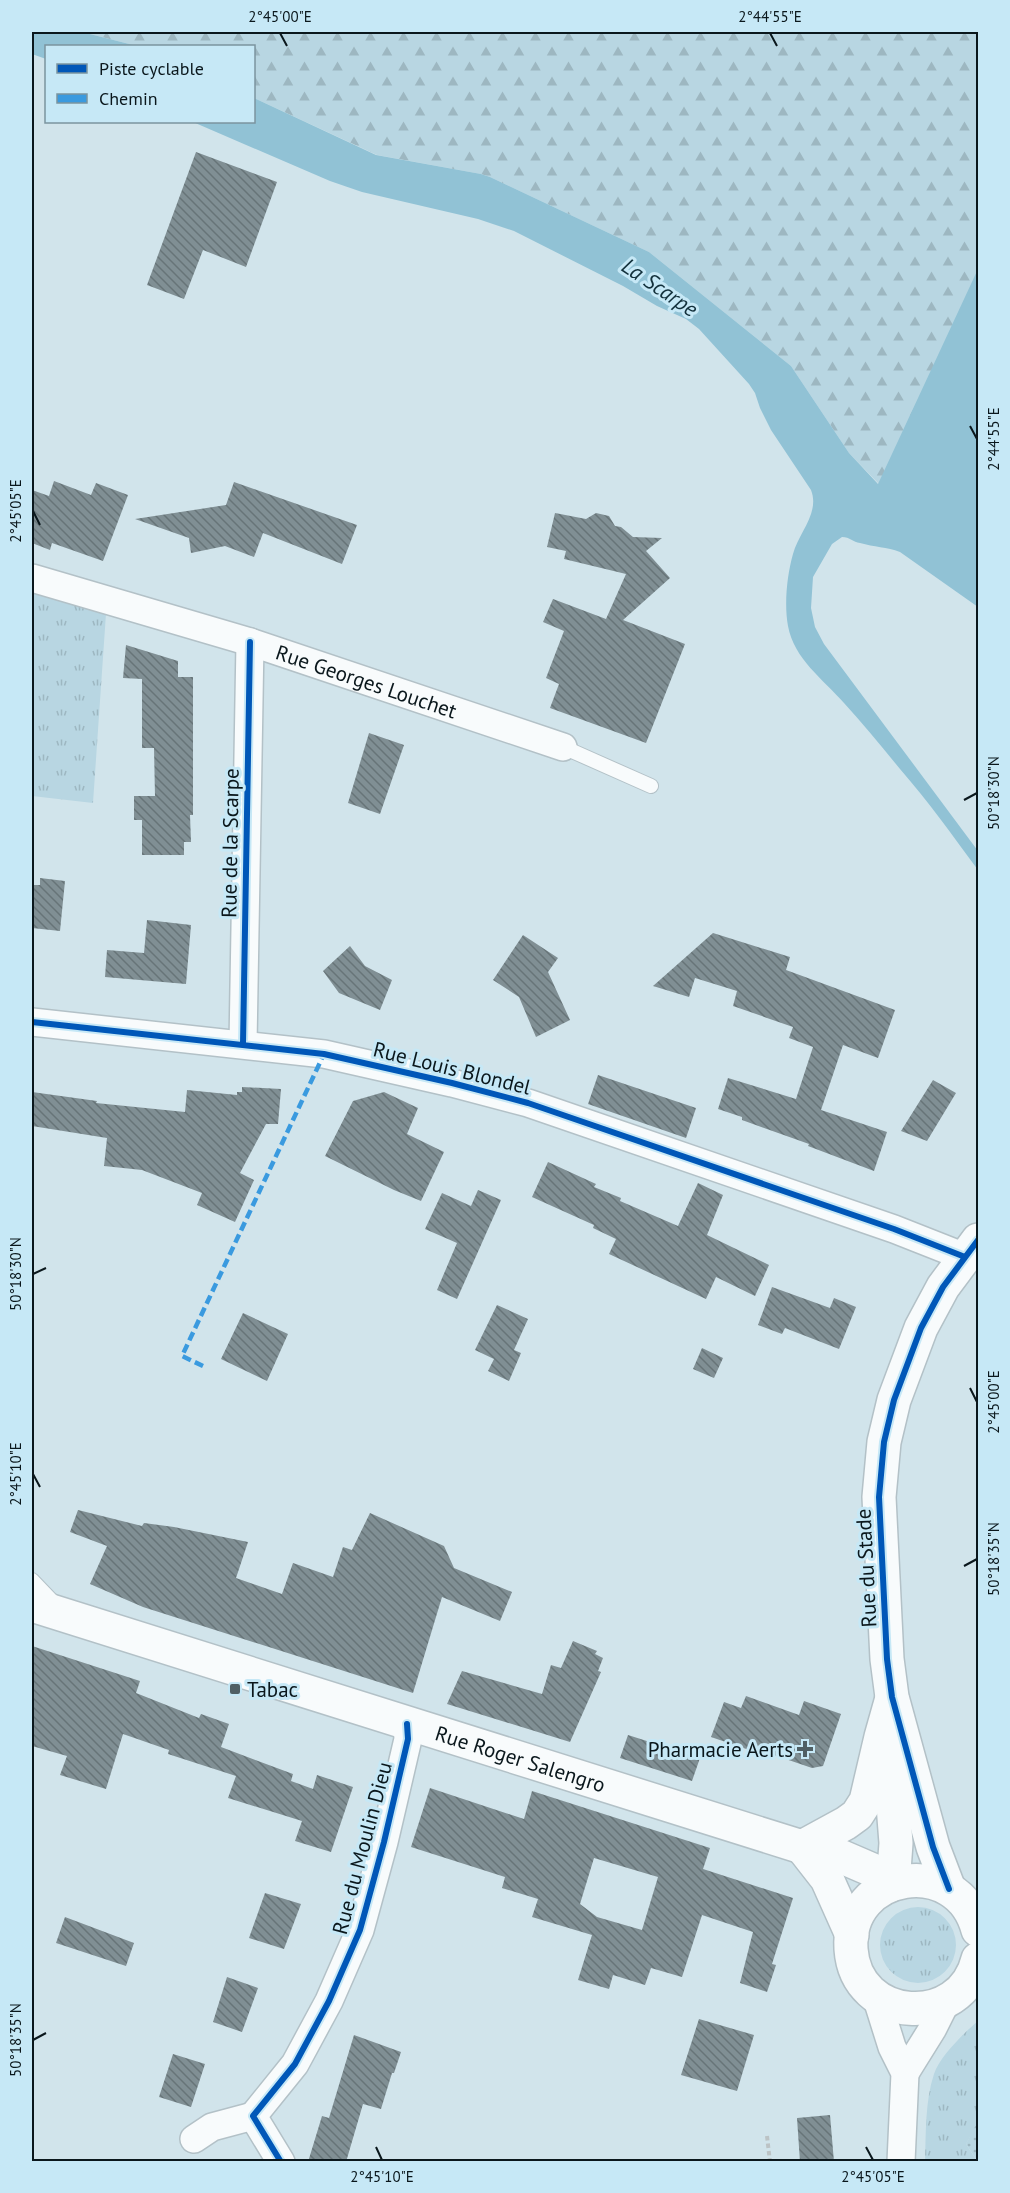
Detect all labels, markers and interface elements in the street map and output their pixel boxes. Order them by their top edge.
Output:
text: 2°45'00"E [248,7,312,26]
text: 2°44'55"E [738,7,802,26]
legend [45,45,255,123]
text: Piste cyclable [99,57,204,80]
text: Chemin [99,87,158,110]
water label: La Scarpe [617,251,704,323]
text: 2°44'55"E [984,407,1003,471]
text: 2°45'05"E [6,479,25,543]
street label: Rue Georges Louchet [273,638,460,724]
text: 50°18'30"N [984,756,1003,830]
street label: Rue de la Scarpe [215,768,245,918]
street label: Rue Louis Blondel [370,1035,534,1101]
text: 50°18'30"N [6,1237,25,1311]
text: 2°45'00"E [984,1370,1003,1434]
text: 2°45'10"E [6,1442,25,1506]
street label: Rue du Stade [849,1508,883,1628]
text: 50°18'35"N [984,1522,1003,1596]
place label: Tabac [247,1676,298,1703]
marker: Tabac [228,1682,242,1696]
street label: Rue Roger Salengro [432,1719,609,1798]
place label: Pharmacie Aerts [648,1736,793,1763]
marker: Pharmacie Aerts [798,1742,812,1756]
street label: Rue du Moulin Dieu [326,1759,398,1937]
text: 50°18'35"N [6,2003,25,2077]
text: 2°45'10"E [350,2167,414,2186]
text: 2°45'05"E [841,2167,905,2186]

